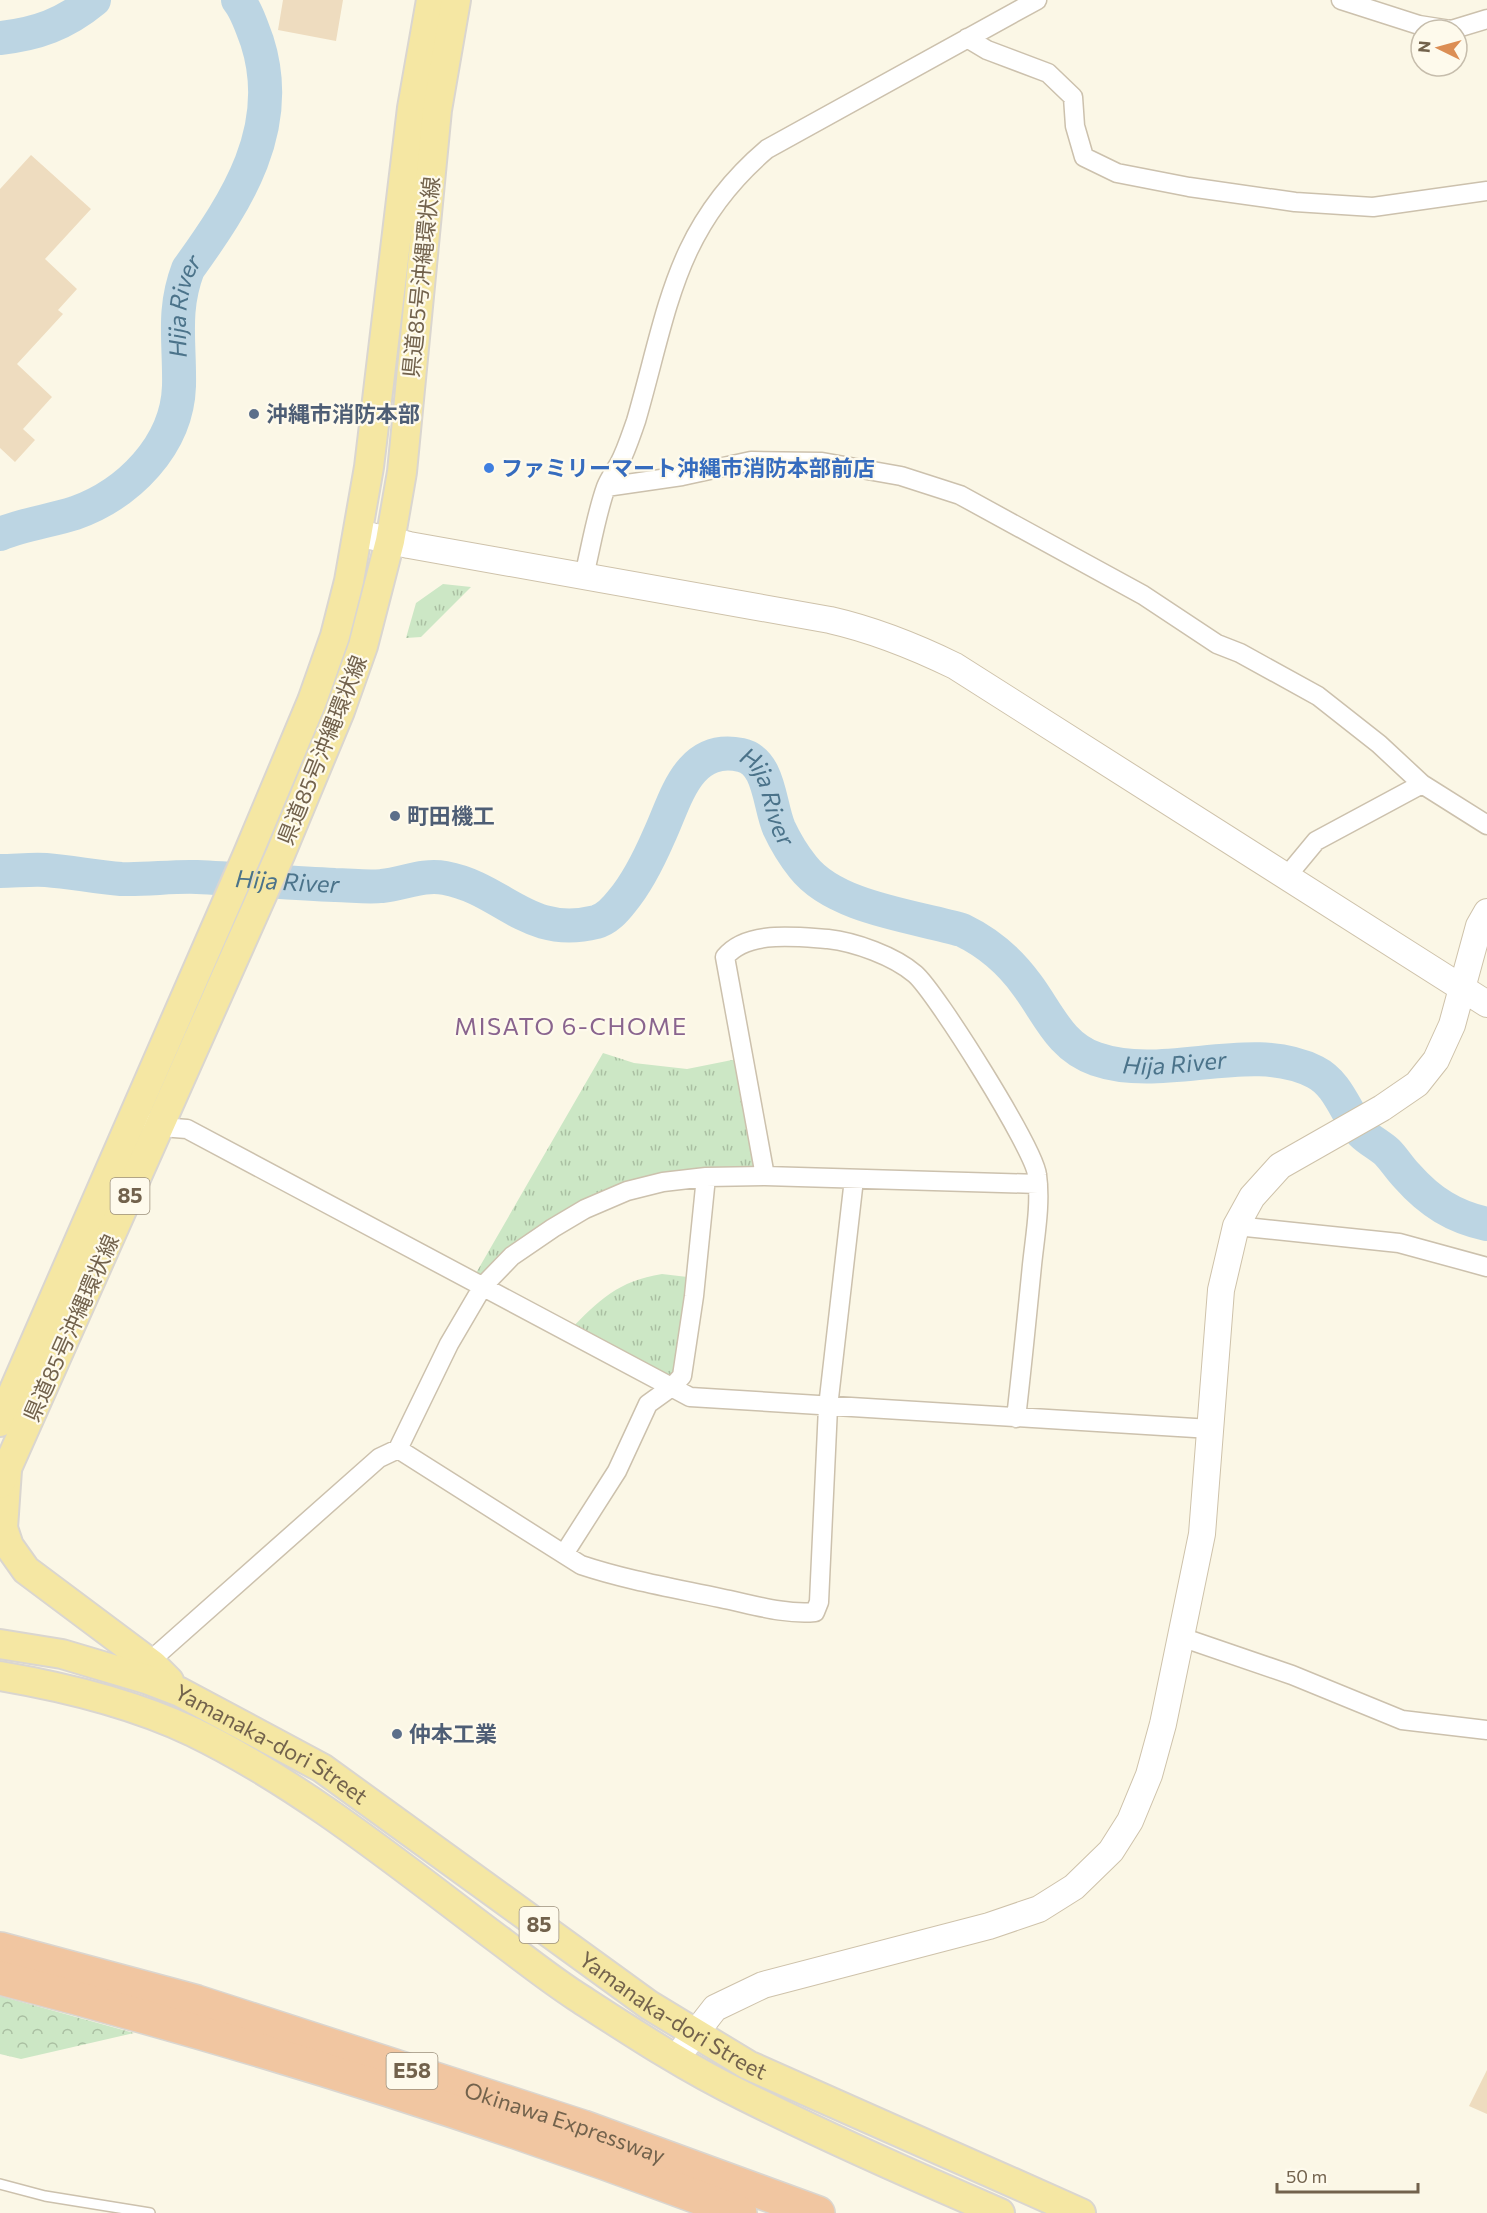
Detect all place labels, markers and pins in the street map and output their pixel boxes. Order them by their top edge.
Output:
place label: 沖縄市消防本部 [266,400,420,427]
marker: 沖縄市消防本部 [247,407,261,421]
place label: ファミリーマート沖縄市消防本部前店 [501,454,875,481]
marker: ファミリーマート沖縄市消防本部前店 [482,461,496,475]
place label: 町田機工 [407,802,495,829]
marker: 町田機工 [388,809,402,823]
place label: 仲本工業 [409,1720,497,1747]
marker: 仲本工業 [390,1727,404,1741]

